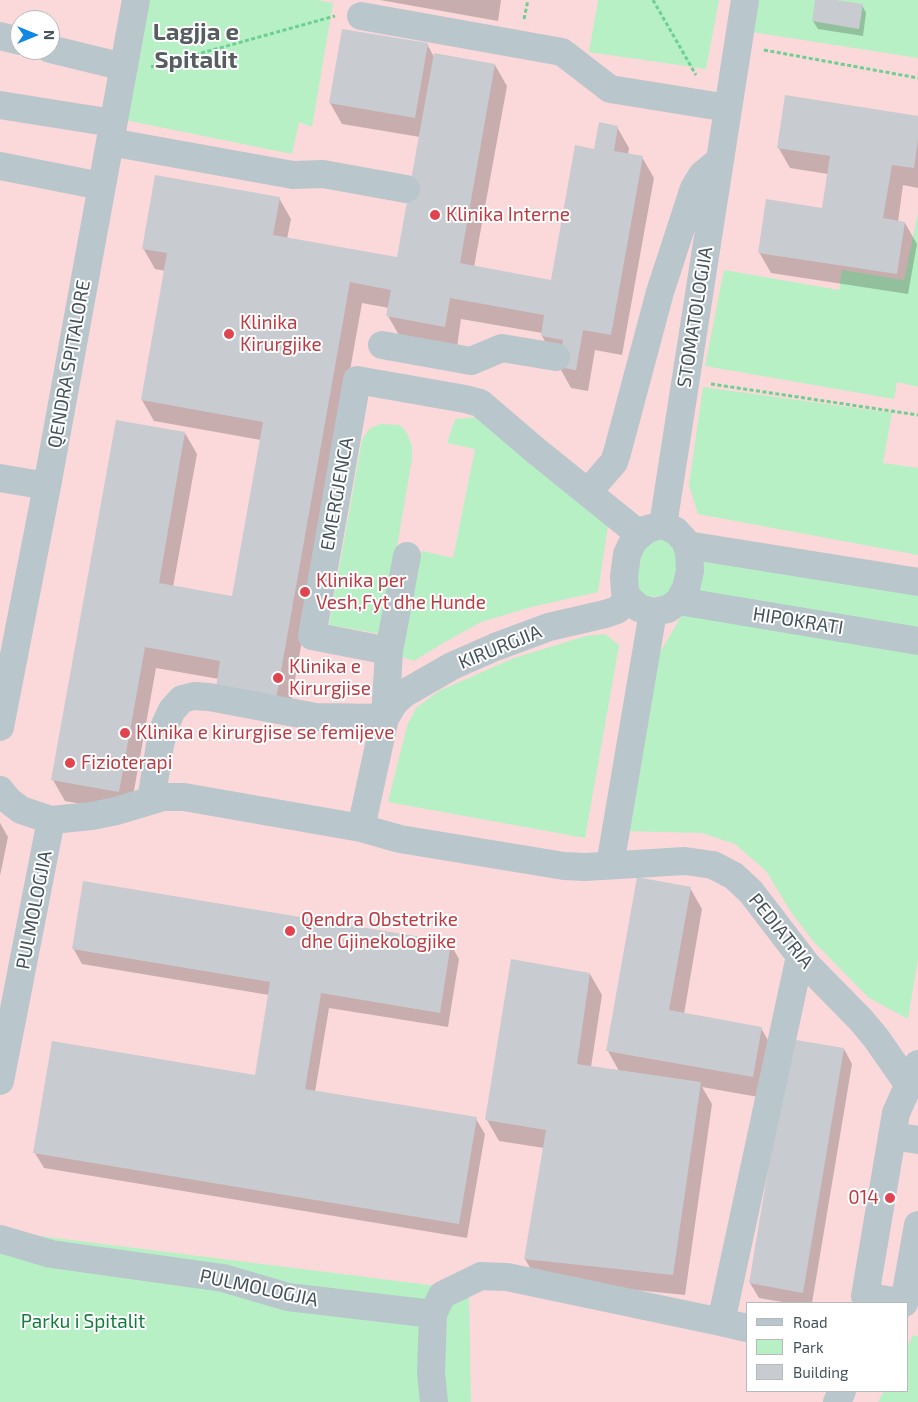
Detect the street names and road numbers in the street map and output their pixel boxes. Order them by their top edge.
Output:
street label: STOMATOLOGJIA [673,245,717,389]
street label: QENDRA SPITALORE [43,278,95,450]
street label: EMERGJENCA [316,436,358,552]
street label: HIPOKRATI [751,603,845,639]
street label: KIRURGJIA [455,620,545,674]
street label: PULMOLOGJIA [11,849,57,971]
street label: PEDIATRIA [744,889,818,973]
street label: PULMOLOGJIA [198,1264,320,1312]

